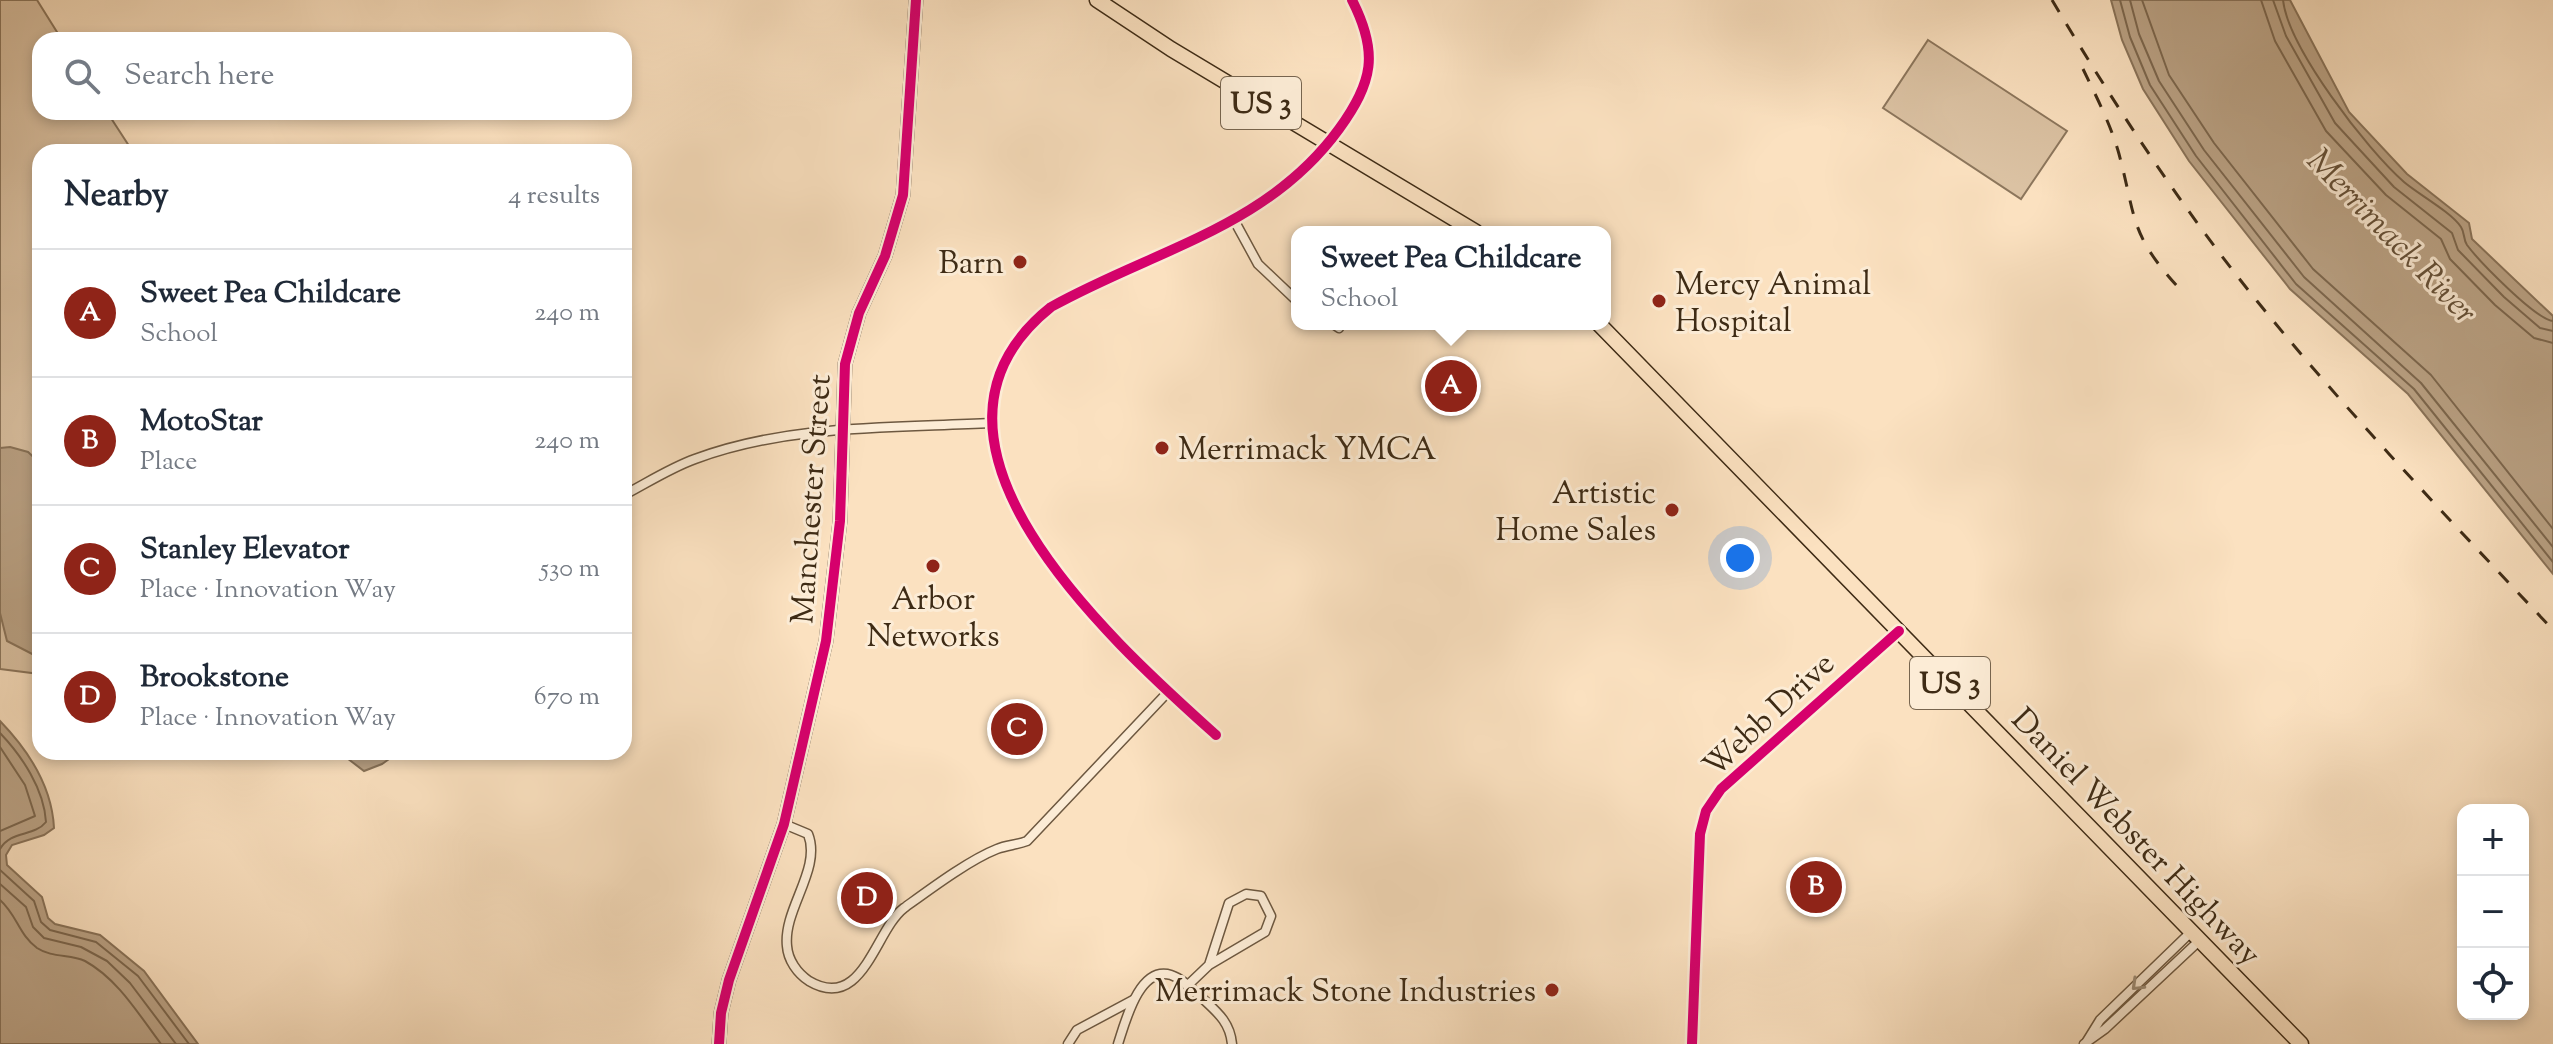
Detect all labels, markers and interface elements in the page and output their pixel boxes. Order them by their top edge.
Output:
search box [32,32,632,120]
icon: search [60,54,104,98]
text: Search here [124,55,274,98]
road number: US 3 [1221,77,1301,129]
water label: Merrimack River [2294,139,2487,336]
text: Nearby [64,172,169,221]
text: 4 results [508,178,600,215]
popup [1291,226,1611,330]
text: Sweet Pea Childcare [1321,238,1582,281]
place label: Barn [939,242,1004,288]
marker: Barn [1011,253,1029,271]
place label: Mercy Animal Hospital [1675,263,1871,346]
text: Sweet Pea Childcare [140,273,401,316]
text: School [1321,281,1398,318]
marker: Mercy Animal Hospital [1650,292,1668,310]
text: A [79,295,101,332]
text: 240 m [534,295,600,332]
text: School [140,316,218,353]
pin: A [1425,356,1477,416]
street label: Manchester Street [781,373,845,626]
text: MotoStar [140,401,263,444]
text: B [82,423,98,460]
text: 240 m [534,423,600,460]
place label: Merrimack YMCA [1178,428,1436,474]
marker: Merrimack YMCA [1153,439,1171,457]
text: Place [140,444,197,481]
place label: Artistic Home Sales [1495,472,1656,555]
marker: Artistic Home Sales [1663,501,1681,519]
text: Stanley Elevator [140,529,350,572]
your location [1720,538,1760,578]
text: C [80,551,100,588]
text: 530 m [540,551,600,588]
marker: Arbor Networks [924,557,942,575]
text: Place · Innovation Way [140,572,396,609]
place label: Arbor Networks [866,578,1000,661]
street label: Webb Drive [1694,643,1846,789]
text: Brookstone [140,657,289,700]
road number: US 3 [1910,657,1990,709]
text: D [80,679,100,716]
text: 670 m [534,679,600,716]
pin: C [991,699,1043,759]
street label: Daniel Webster Highway [1999,699,2270,977]
text: Place · Innovation Way [140,700,396,737]
map controls [2457,804,2529,1020]
button: + [2457,804,2529,876]
pin: B [1790,857,1842,917]
pin: D [841,868,893,928]
button: − [2457,876,2529,948]
button: locate [2457,948,2529,1020]
place label: Merrimack Stone Industries [1155,970,1536,1016]
one-way arrow [2132,976,2146,990]
marker: Merrimack Stone Industries [1543,981,1561,999]

